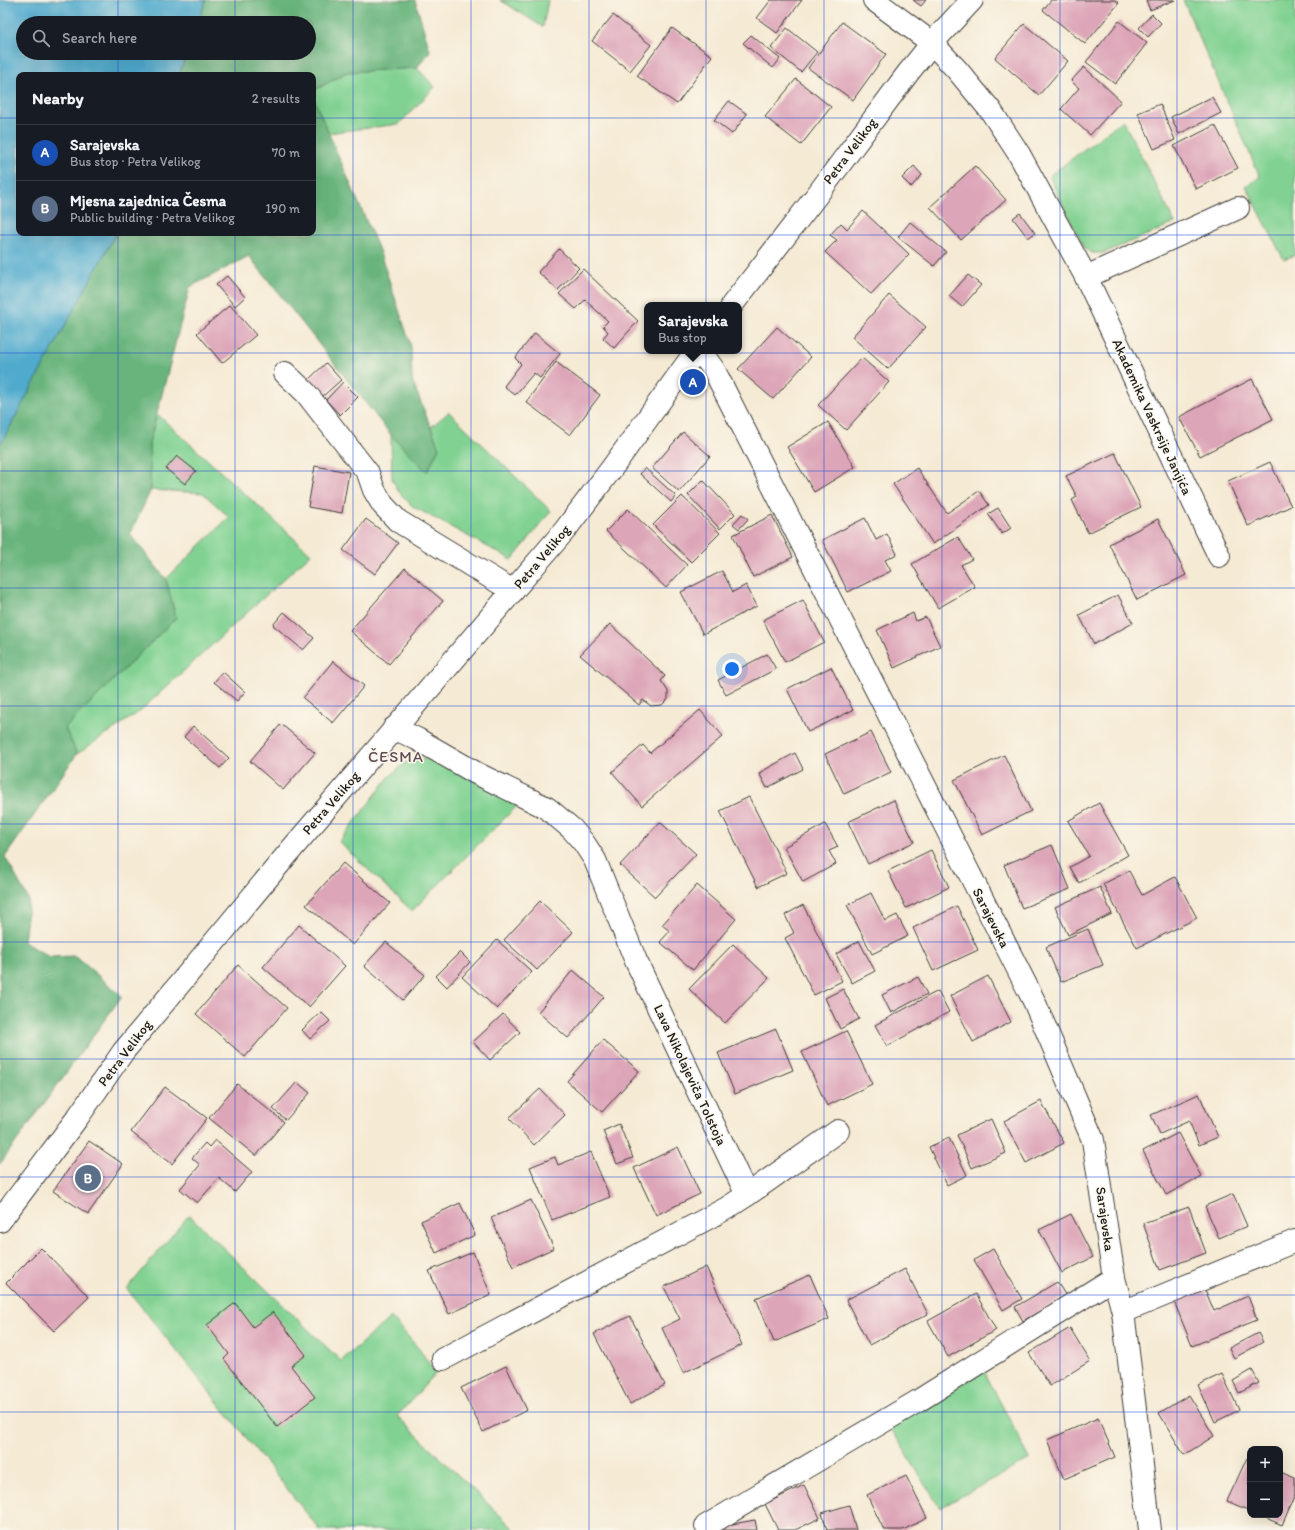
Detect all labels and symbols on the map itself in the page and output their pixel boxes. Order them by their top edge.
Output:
street label: Petra Velikog [819,114,881,188]
street label: Akademika Vaskrsije Janjića [1108,336,1196,498]
pin: A [680,367,706,397]
street label: Petra Velikog [510,521,574,593]
your location [722,659,742,679]
district label: ČESMA [368,747,424,766]
street label: Petra Velikog [299,767,364,838]
street label: Sarajevska [969,885,1014,951]
street label: Lava Nikolajeviča Tolstoja [650,1002,730,1148]
street label: Petra Velikog [94,1016,156,1090]
pin: B [75,1163,101,1193]
street label: Sarajevska [1092,1186,1118,1253]

